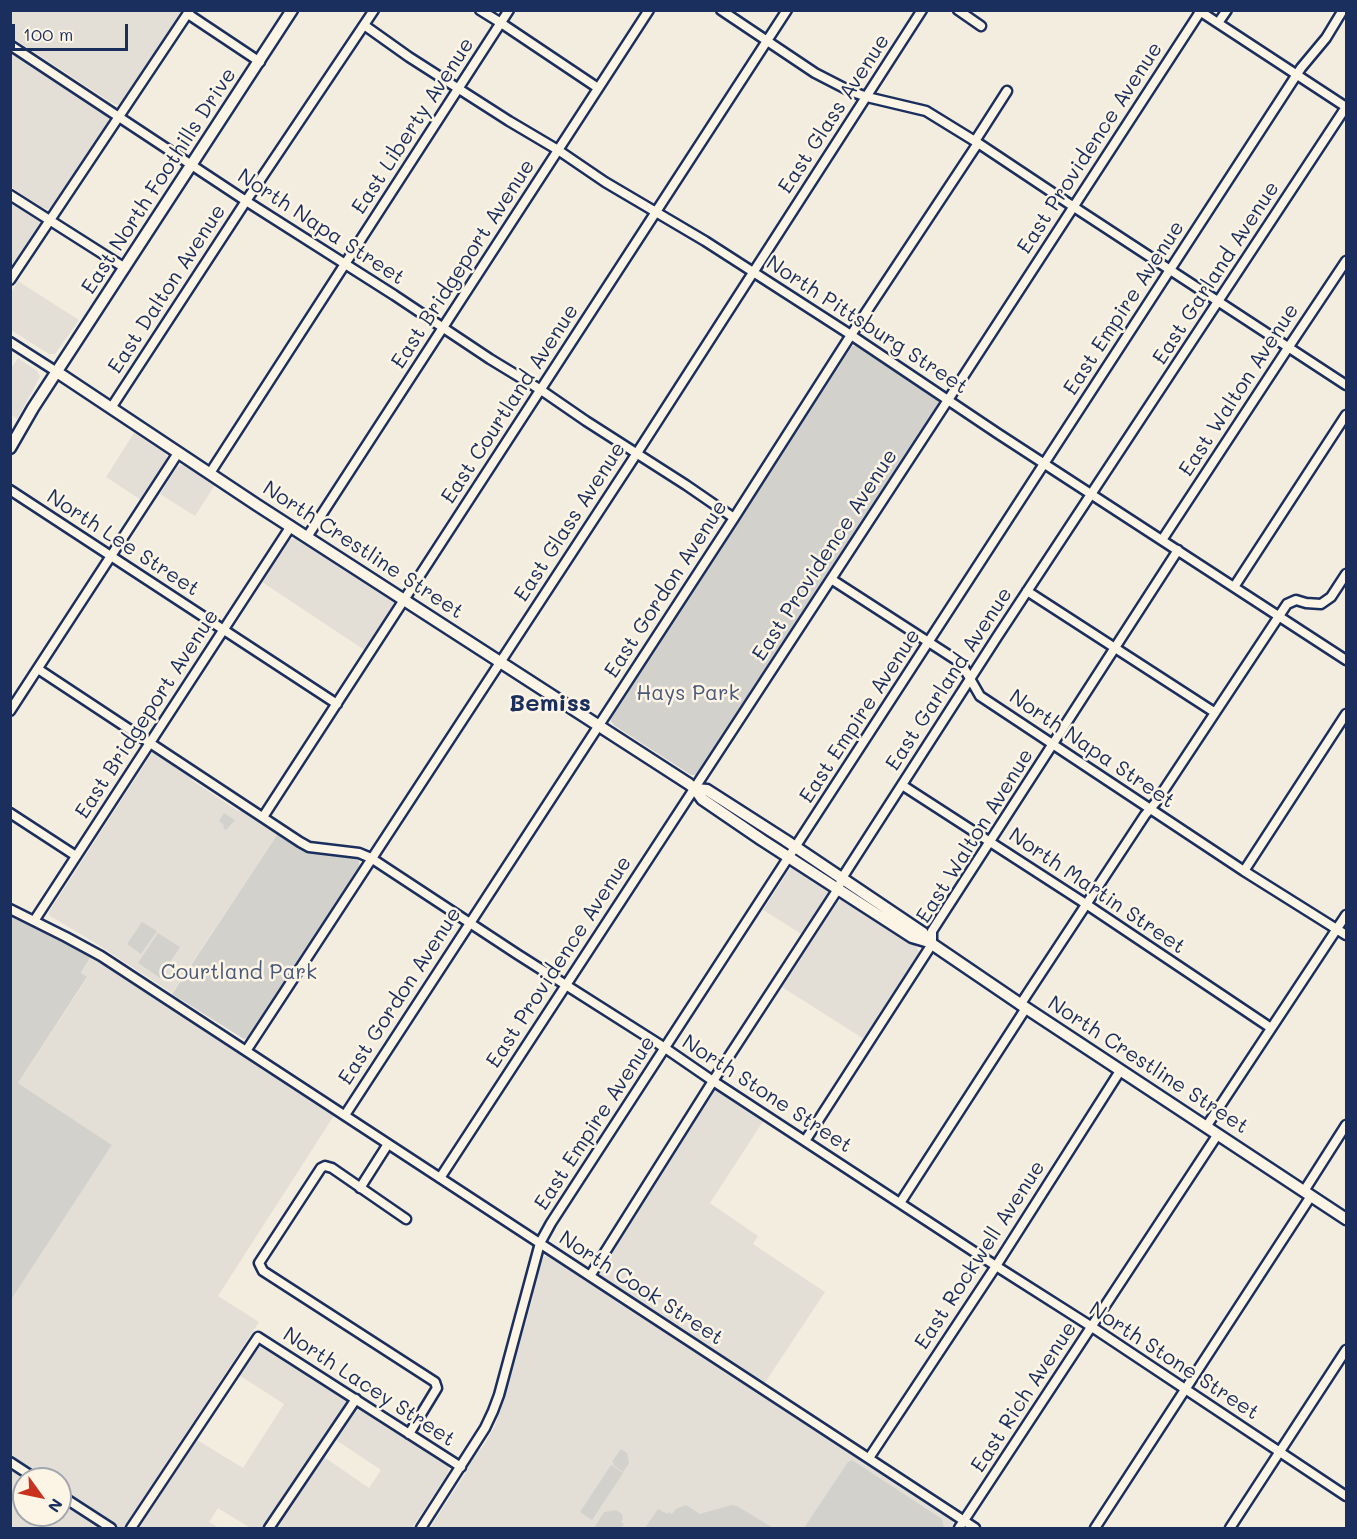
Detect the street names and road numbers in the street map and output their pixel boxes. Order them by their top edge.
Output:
street label: East Glass Avenue [773,30,895,198]
street label: East Liberty Avenue [347,33,479,219]
street label: East Providence Avenue [1012,37,1168,259]
street label: East North Foothills Drive [76,63,242,299]
street label: East Bridgeport Avenue [386,155,540,373]
street label: North Napa Street [233,163,409,291]
street label: East Garland Avenue [1147,177,1285,369]
street label: East Dalton Avenue [103,200,231,378]
street label: East Empire Avenue [1058,216,1190,400]
street label: North Pittsburg Street [761,250,973,400]
street label: East Walton Avenue [1174,299,1304,481]
street label: East Courtland Avenue [436,300,584,508]
street label: East Glass Avenue [509,438,631,606]
street label: East Providence Avenue [747,444,903,666]
street label: North Crestline Street [258,476,468,624]
street label: North Lee Street [42,484,204,602]
street label: East Gordon Avenue [599,495,733,683]
street label: East Garland Avenue [880,583,1018,775]
street label: East Bridgeport Avenue [70,605,224,823]
street label: East Empire Avenue [794,624,926,808]
street label: North Napa Street [1004,684,1180,814]
street label: East Walton Avenue [911,744,1039,928]
street label: North Martin Street [1004,823,1190,959]
street label: East Providence Avenue [481,851,637,1073]
street label: East Gordon Avenue [333,902,467,1090]
street label: North Crestline Street [1043,991,1253,1139]
street label: North Stone Street [677,1030,857,1158]
street label: East Empire Avenue [529,1031,661,1215]
street label: East Rockwell Avenue [910,1156,1050,1354]
street label: North Cook Street [554,1225,728,1351]
street label: North Stone Street [1084,1297,1264,1425]
street label: East Rich Avenue [966,1317,1082,1477]
street label: North Lacey Street [278,1322,460,1452]

